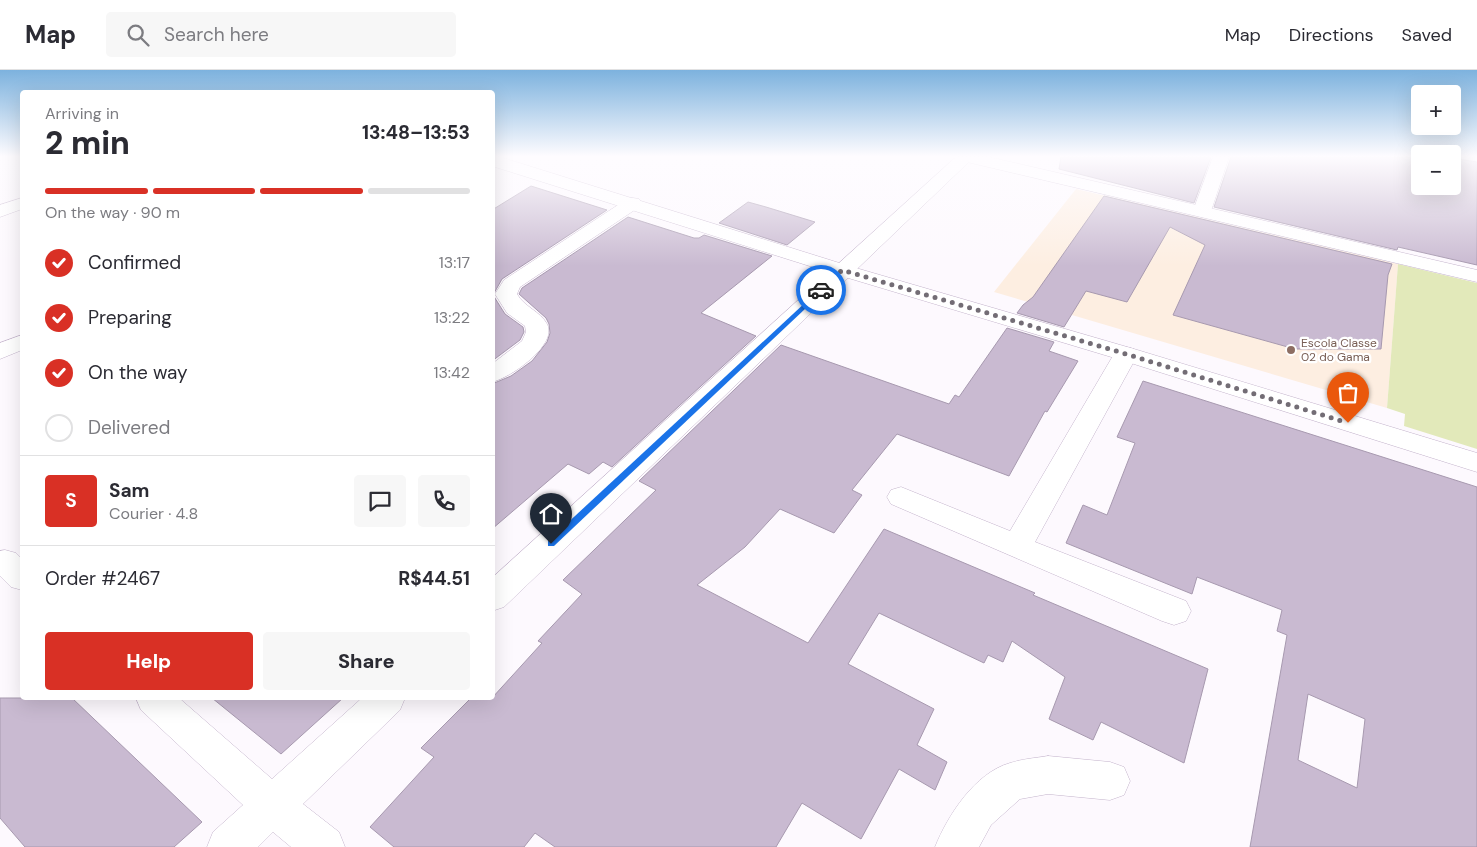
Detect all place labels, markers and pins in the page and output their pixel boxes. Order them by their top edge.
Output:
place label: Escola Classe 02 do Gama [1301,335,1377,365]
marker: Escola Classe 02 do Gama [1285,344,1297,356]
pin [1327,372,1369,423]
pin [530,493,572,544]

